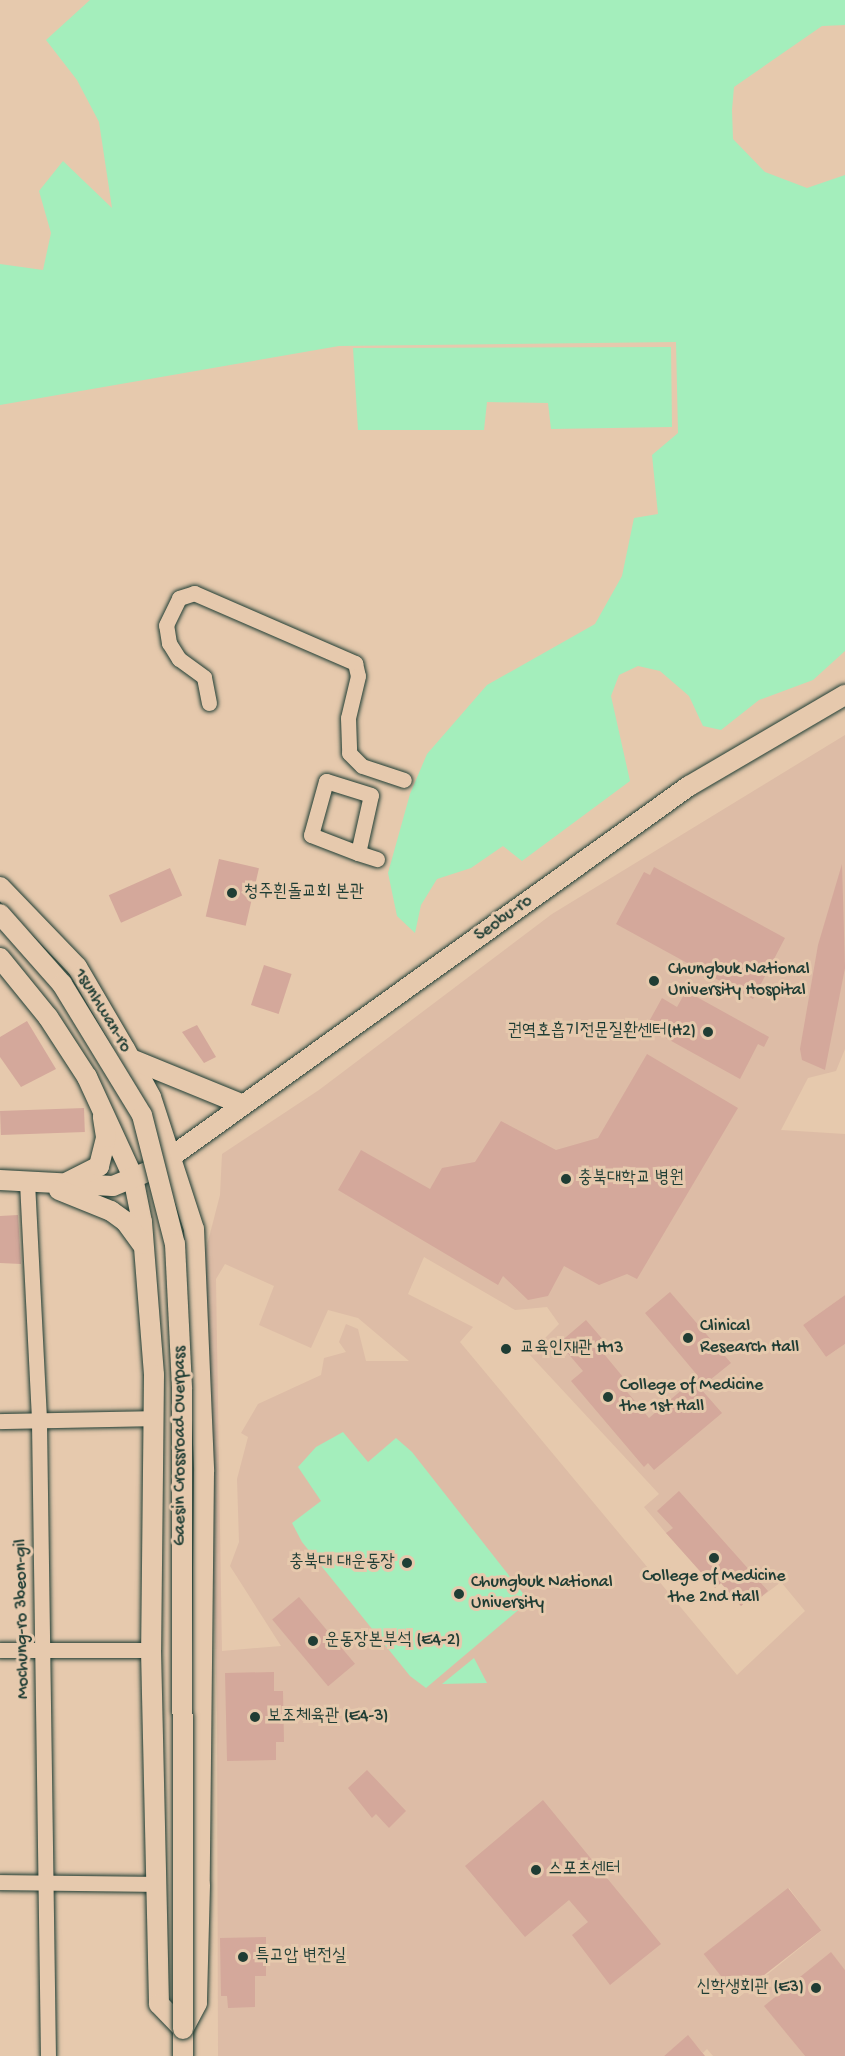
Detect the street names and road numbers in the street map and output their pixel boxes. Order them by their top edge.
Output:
street label: Seobu-ro [471,891,537,947]
street label: 1sunhwan-ro [68,965,136,1057]
street label: Gaesin Crossroad Overpass [170,1346,192,1546]
street label: Mochung-ro 3beon-gil [11,1539,35,1699]

